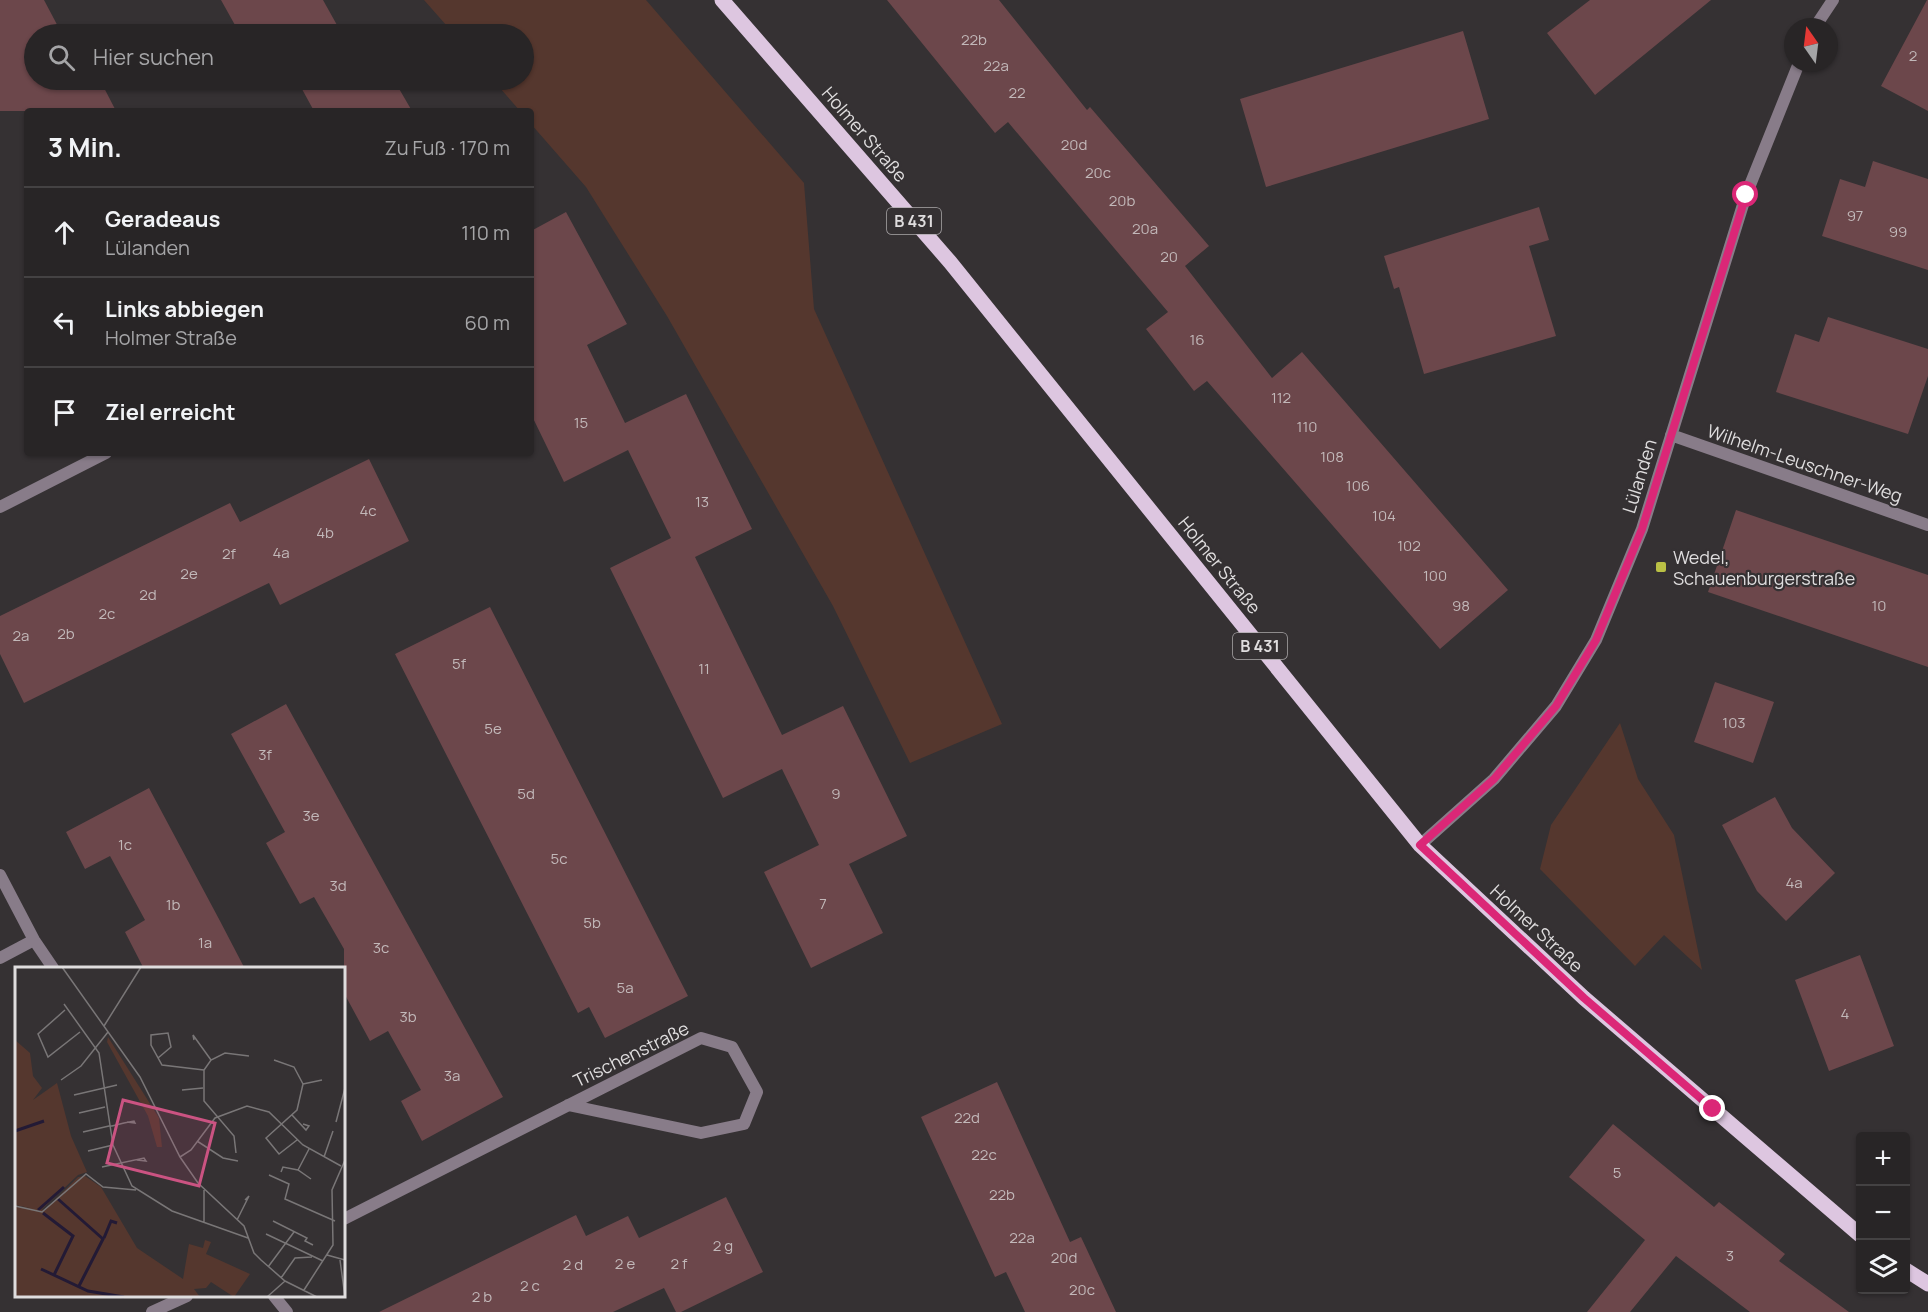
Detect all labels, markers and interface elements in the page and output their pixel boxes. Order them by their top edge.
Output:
north arrow [1784,18,1838,72]
search box [24,24,534,90]
house number: 22b [961,29,987,50]
icon: search [45,41,78,74]
text: Hier suchen [93,42,214,72]
house number: 2 [1909,45,1917,66]
house number: 22a [983,55,1009,76]
street label: Holmer Straße [817,81,913,187]
house number: 22 [1008,82,1026,103]
text: 3 Min. [48,129,122,165]
text: Zu Fuß · 170 m [384,134,510,161]
house number: 20d [1061,134,1087,155]
house number: 20c [1085,162,1111,183]
route start [1732,181,1758,207]
house number: 20b [1109,190,1135,211]
text: Geradeaus [105,204,220,234]
house number: 97 [1847,205,1863,226]
road number: B 431 [887,208,941,234]
icon: ahead [48,216,81,249]
house number: 20a [1132,218,1158,239]
text: 110 m [461,219,510,246]
house number: 99 [1889,221,1907,242]
text: Lülanden [105,234,190,261]
house number: 20 [1160,246,1178,267]
text: Links abbiegen [105,294,264,324]
icon: left [48,306,81,339]
text: 60 m [464,309,510,336]
text: Holmer Straße [105,324,237,351]
house number: 16 [1189,329,1205,350]
house number: 112 [1271,387,1291,408]
icon: arrive [48,396,81,429]
text: Ziel erreicht [105,397,236,427]
house number: 15 [574,412,588,433]
house number: 110 [1297,416,1317,437]
street label: Wilhelm-Leuschner-Weg [1704,418,1906,508]
street label: Lülanden [1616,436,1662,516]
house number: 108 [1320,446,1344,467]
house number: 106 [1346,475,1370,496]
house number: 13 [695,491,709,512]
house number: 4c [359,500,377,521]
house number: 104 [1372,505,1396,526]
street label: Holmer Straße [1173,511,1267,619]
house number: 4b [316,522,334,543]
house number: 102 [1397,535,1421,556]
house number: 4a [272,542,290,563]
house number: 2f [222,543,237,564]
place label: Wedel, Schauenburgerstraße [1673,545,1855,590]
marker: Wedel, Schauenburgerstraße [1654,560,1668,574]
house number: 2e [180,563,198,584]
house number: 100 [1423,565,1447,586]
house number: 2d [139,584,157,605]
house number: 98 [1452,595,1470,616]
house number: 10 [1872,595,1887,616]
house number: 2c [99,603,115,624]
house number: 2b [57,623,75,644]
house number: 2a [13,625,29,646]
road number: B 431 [1233,633,1287,659]
house number: 5f [452,653,467,674]
house number: 11 [698,658,710,679]
house number: 103 [1722,712,1746,733]
house number: 5e [484,718,502,739]
house number: 3f [258,744,272,765]
house number: 5d [517,783,535,804]
house number: 9 [831,783,841,804]
house number: 3e [302,805,320,826]
house number: 1c [118,834,132,855]
house number: 5c [551,848,567,869]
house number: 4a [1785,872,1803,893]
house number: 3d [329,875,347,896]
street label: Holmer Straße [1485,879,1589,977]
house number: 7 [819,893,827,914]
house number: 1b [166,894,180,915]
house number: 5b [583,912,601,933]
house number: 1a [198,932,212,953]
house number: 3c [373,937,389,958]
inset map [15,967,345,1297]
house number: 5a [617,977,634,998]
house number: 4 [1841,1003,1850,1024]
house number: 3b [399,1006,417,1027]
street label: Trischenstraße [569,1016,693,1092]
house number: 3a [444,1065,460,1086]
route end [1699,1095,1725,1121]
house number: 22d [954,1107,980,1128]
map controls [1856,1132,1910,1294]
button: + [1856,1132,1910,1186]
house number: 22c [971,1144,997,1165]
house number: 5 [1613,1162,1621,1183]
house number: 22b [989,1184,1015,1205]
button: − [1856,1186,1910,1240]
house number: 22a [1009,1227,1035,1248]
house number: 2 g [713,1235,733,1256]
button: layers [1856,1240,1910,1294]
house number: 3 [1726,1245,1734,1266]
house number: 20d [1051,1247,1077,1268]
house number: 2 e [615,1253,635,1274]
house number: 2 f [671,1253,688,1274]
house number: 2 d [563,1254,583,1275]
house number: 2 c [520,1275,540,1296]
house number: 20c [1069,1279,1095,1300]
house number: 2 b [472,1286,492,1307]

